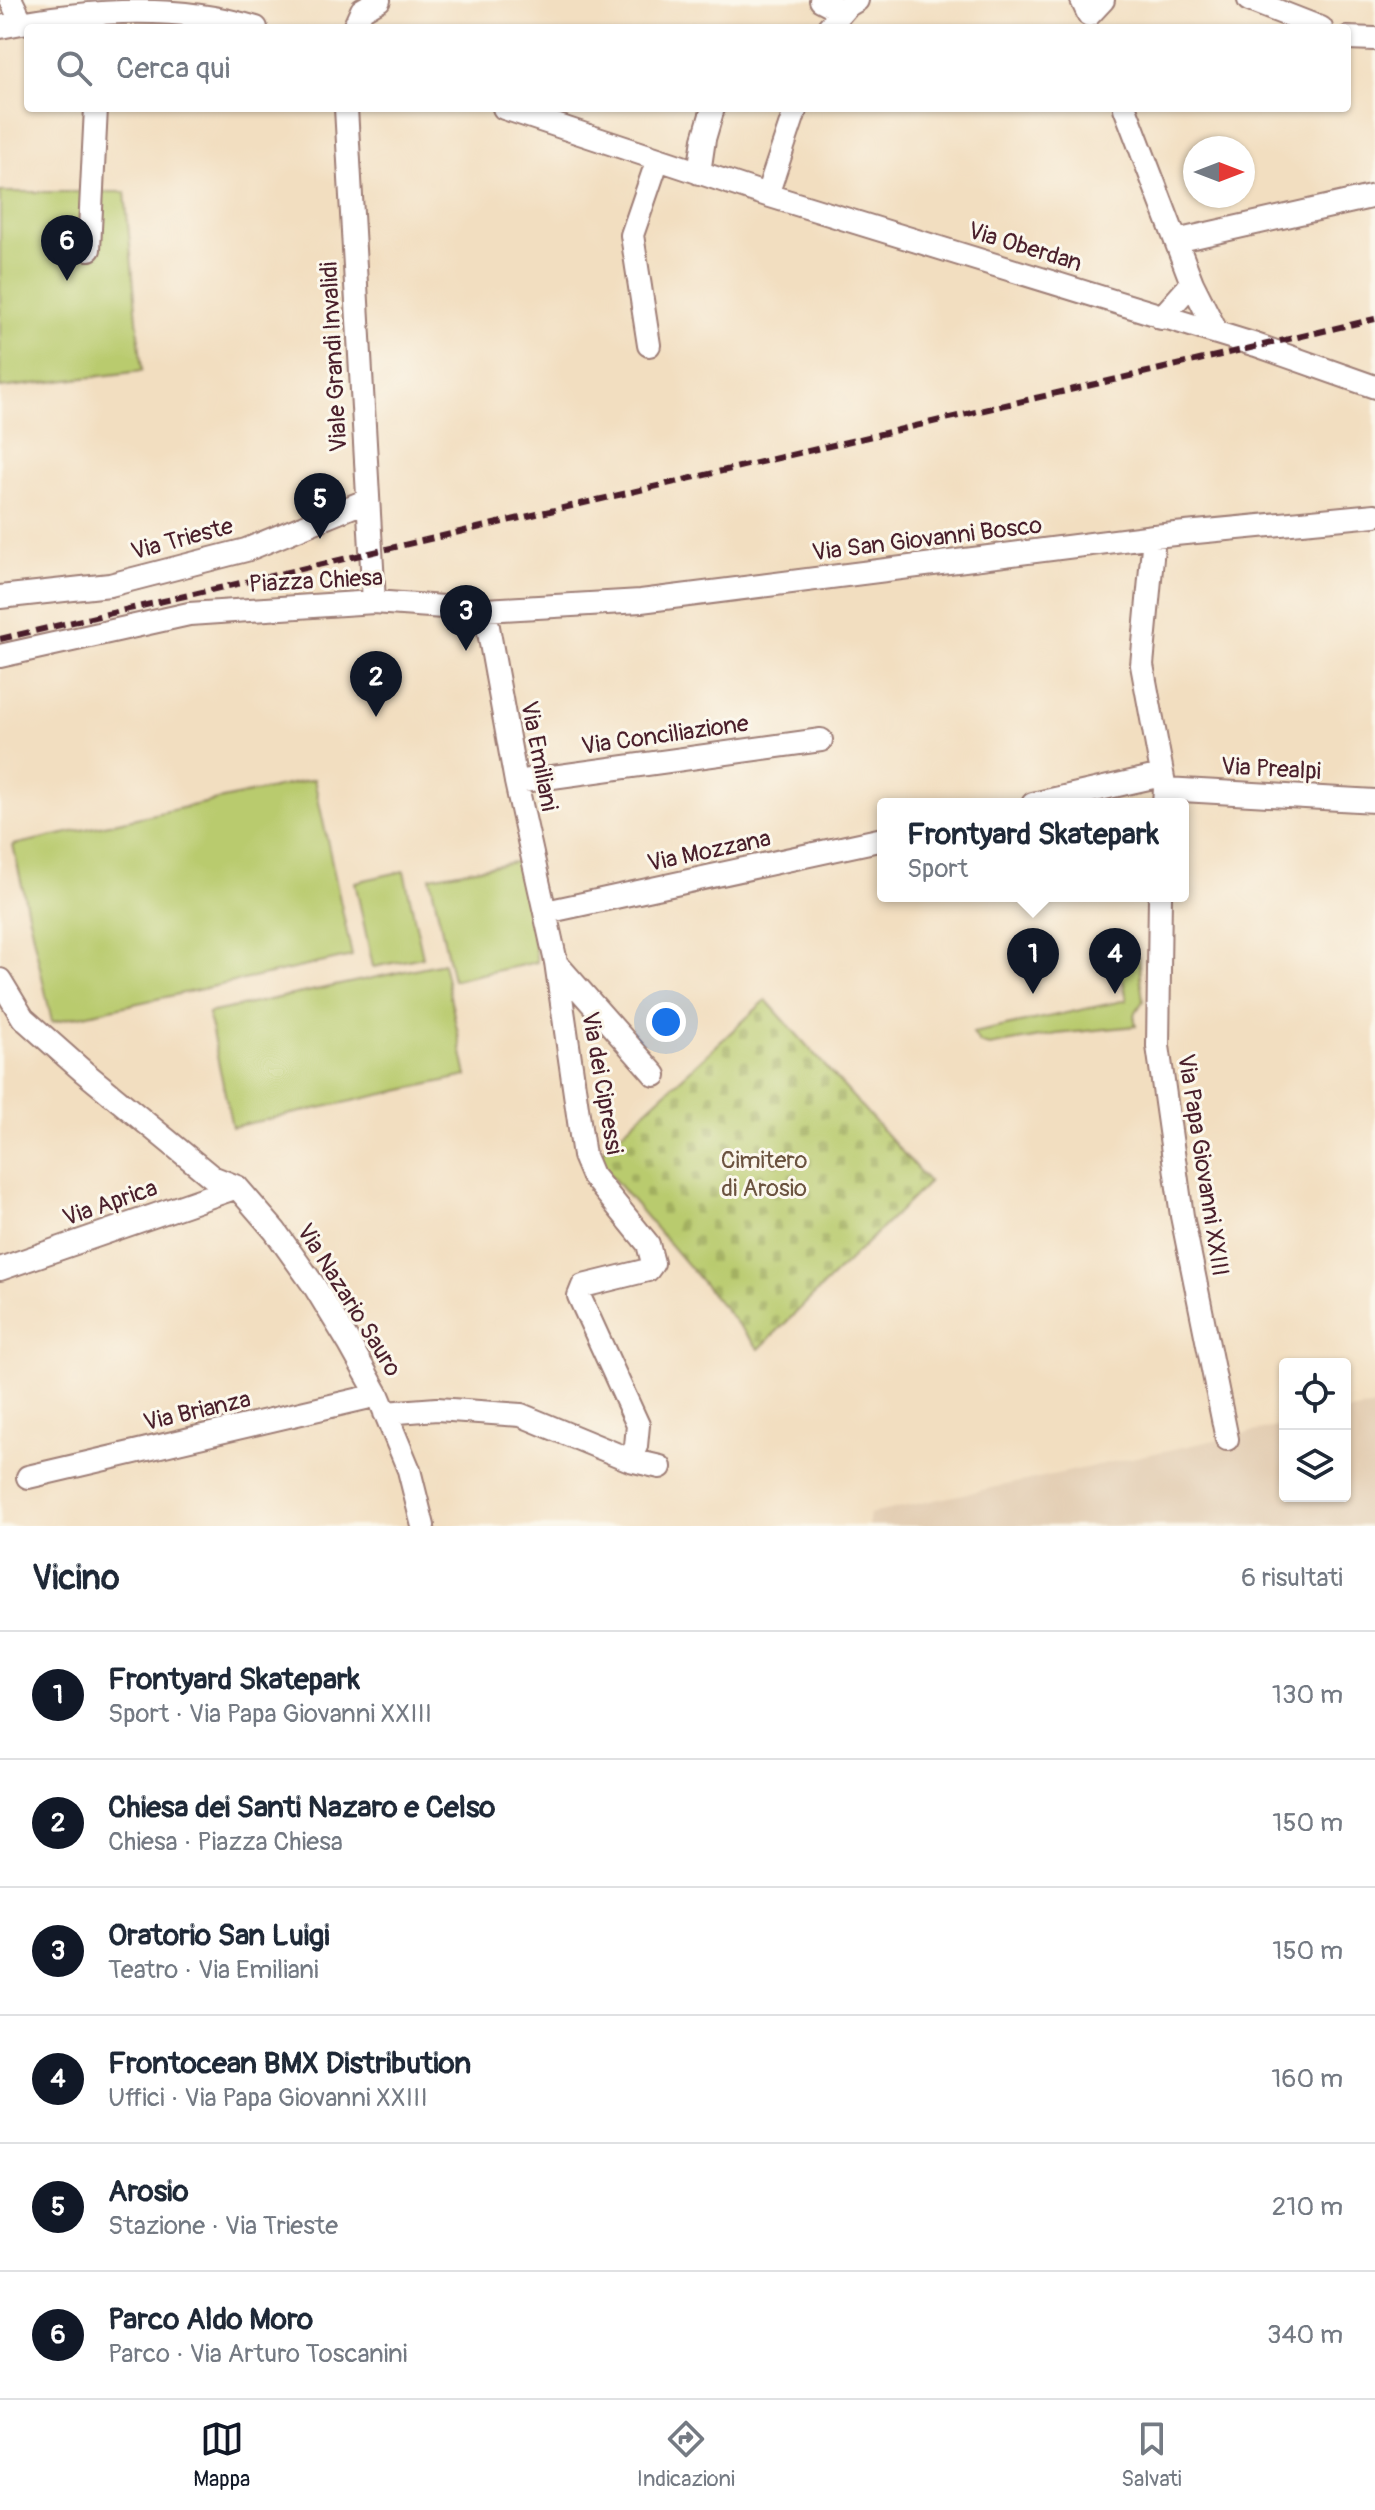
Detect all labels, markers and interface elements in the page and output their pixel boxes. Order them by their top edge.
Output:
search box [24,24,1351,112]
icon: search [52,46,96,90]
text: Cerca qui [116,50,230,87]
north arrow [1183,136,1255,208]
pin: 6 [41,215,93,281]
street label: Via Oberdan [964,216,1086,278]
street label: Viale Grandi Invalidi [315,261,353,453]
pin: 5 [294,473,346,539]
street label: Via San Giovanni Bosco [810,510,1044,567]
street label: Via Trieste [128,511,236,567]
street label: Piazza Chiesa [248,563,384,599]
pin: 3 [440,585,492,651]
pin: 2 [350,651,402,717]
street label: Via Emiliani [514,699,564,813]
street label: Via Conciliazione [580,709,751,761]
street label: Via Prealpi [1220,752,1322,786]
popup [877,798,1189,902]
text: Frontyard Skatepark [907,816,1159,853]
street label: Via Mozzana [645,824,773,878]
text: Sport [907,853,968,885]
pin: 1 [1007,928,1059,994]
pin: 4 [1089,928,1141,994]
your location [646,1002,686,1042]
street label: Via dei Cipressi [575,1009,629,1157]
street label: Via Papa Giovanni XXIII [1171,1052,1235,1278]
park label: Cimitero di Arosio [721,1146,807,1203]
street label: Via Aprica [59,1173,161,1233]
street label: Via Nazario Sauro [290,1218,408,1382]
map controls [1279,1358,1351,1502]
button: locate [1279,1358,1351,1430]
street label: Via Brianza [141,1385,253,1437]
button: layers [1279,1430,1351,1502]
text: Vicino [32,1557,120,1600]
text: 6 risultati [1241,1562,1343,1594]
text: Frontyard Skatepark [108,1661,360,1698]
text: 1 [53,1679,63,1711]
text: 130 m [1272,1679,1343,1711]
text: Sport · Via Papa Giovanni XXIII [108,1698,432,1730]
text: Chiesa dei Santi Nazaro e Celso [108,1789,495,1826]
text: 2 [51,1807,65,1839]
text: 150 m [1272,1807,1343,1839]
text: Chiesa · Piazza Chiesa [108,1826,343,1858]
text: Oratorio San Luigi [108,1917,330,1954]
text: 3 [51,1935,65,1967]
text: 150 m [1272,1935,1343,1967]
text: Teatro · Via Emiliani [108,1954,319,1986]
text: Frontocean BMX Distribution [108,2045,471,2082]
text: 4 [50,2063,66,2095]
text: 160 m [1271,2063,1343,2095]
text: Uffici · Via Papa Giovanni XXIII [108,2082,428,2114]
text: Arosio [108,2173,189,2210]
text: 5 [51,2191,65,2223]
text: 210 m [1272,2191,1343,2223]
text: Stazione · Via Trieste [108,2210,338,2242]
text: Parco Aldo Moro [108,2301,313,2338]
text: 6 [50,2319,66,2351]
text: 340 m [1267,2319,1343,2351]
text: Parco · Via Arturo Toscanini [108,2338,407,2370]
tab: Mappa [193,2417,250,2493]
tab: Indicazioni [637,2417,735,2493]
tab: Salvati [1121,2417,1182,2493]

